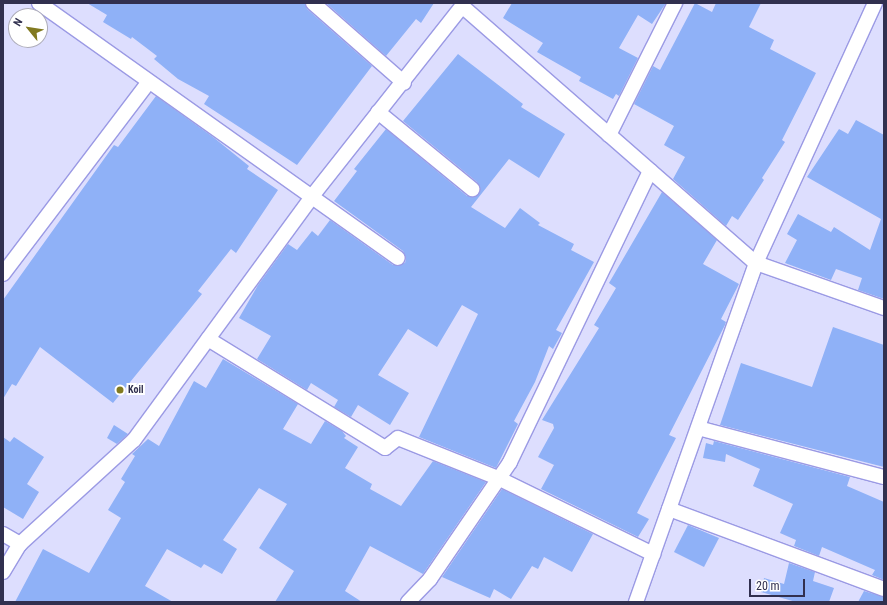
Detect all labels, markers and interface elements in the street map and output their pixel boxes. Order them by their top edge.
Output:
north arrow [8,8,48,48]
text: N [11,16,25,28]
place label: Koil [128,384,143,396]
marker: Koil [115,385,125,395]
scale bar [751,571,807,597]
text: 20 m [756,579,780,593]

